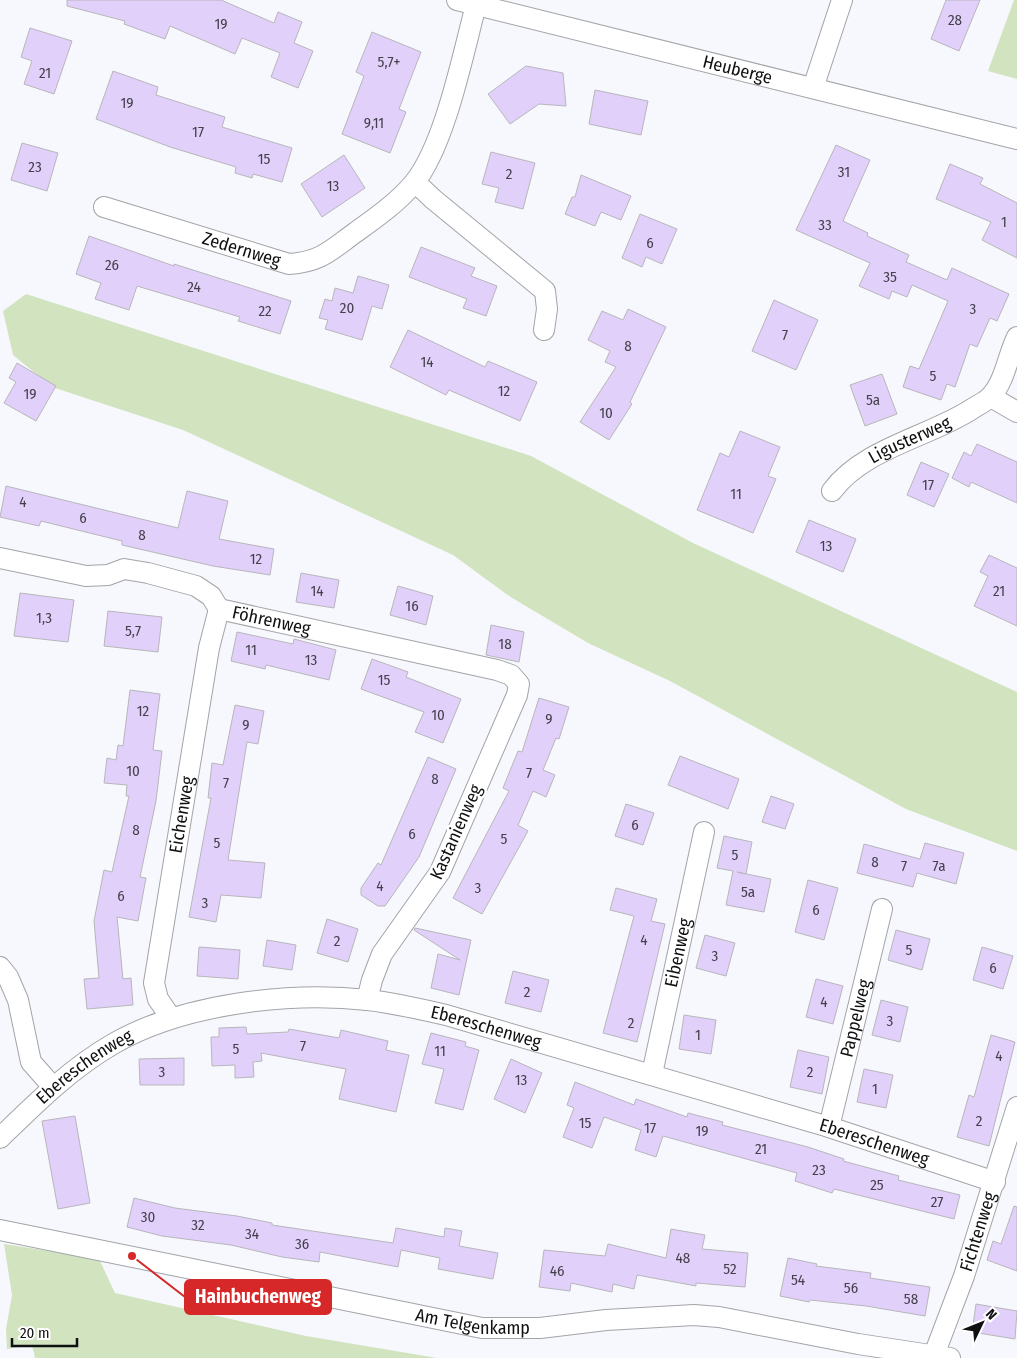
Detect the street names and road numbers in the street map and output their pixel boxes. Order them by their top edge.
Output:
street label: Heuberge [700,50,775,89]
street label: Zedernweg [200,227,284,272]
street label: Ligusterweg [864,411,955,468]
street label: Föhrenweg [230,601,313,640]
street label: Eichenweg [164,774,199,855]
street label: Kastanienweg [425,780,487,883]
street label: Eibenweg [660,916,696,989]
street label: Pappelweg [835,977,876,1059]
street label: Ebereschenweg [429,1001,544,1053]
street label: Ebereschenweg [32,1024,137,1109]
street label: Ebereschenweg [817,1114,932,1171]
street label: Fichtenweg [955,1189,1001,1274]
street label: Am Telgenkamp [414,1304,530,1339]

